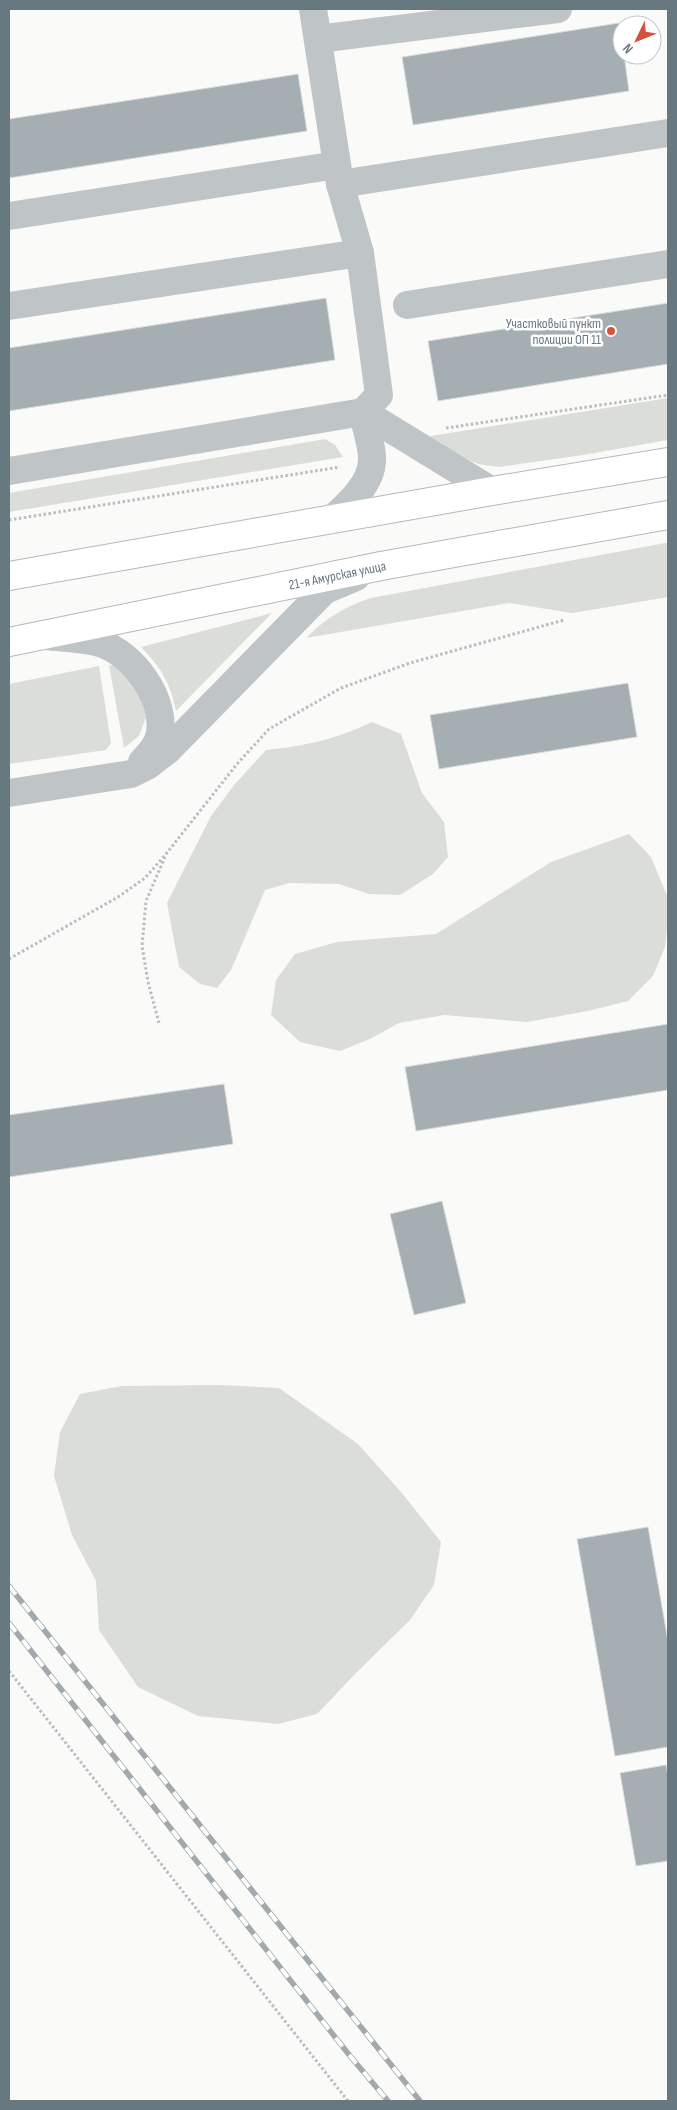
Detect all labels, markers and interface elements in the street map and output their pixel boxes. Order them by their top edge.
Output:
north arrow [612,15,662,65]
text: N [619,40,637,57]
place label: Участковый пункт полиции ОП 11 [506,315,601,348]
marker: Участковый пункт полиции ОП 11 [605,325,617,337]
street label: 21-я Амурская улица [287,557,387,594]

